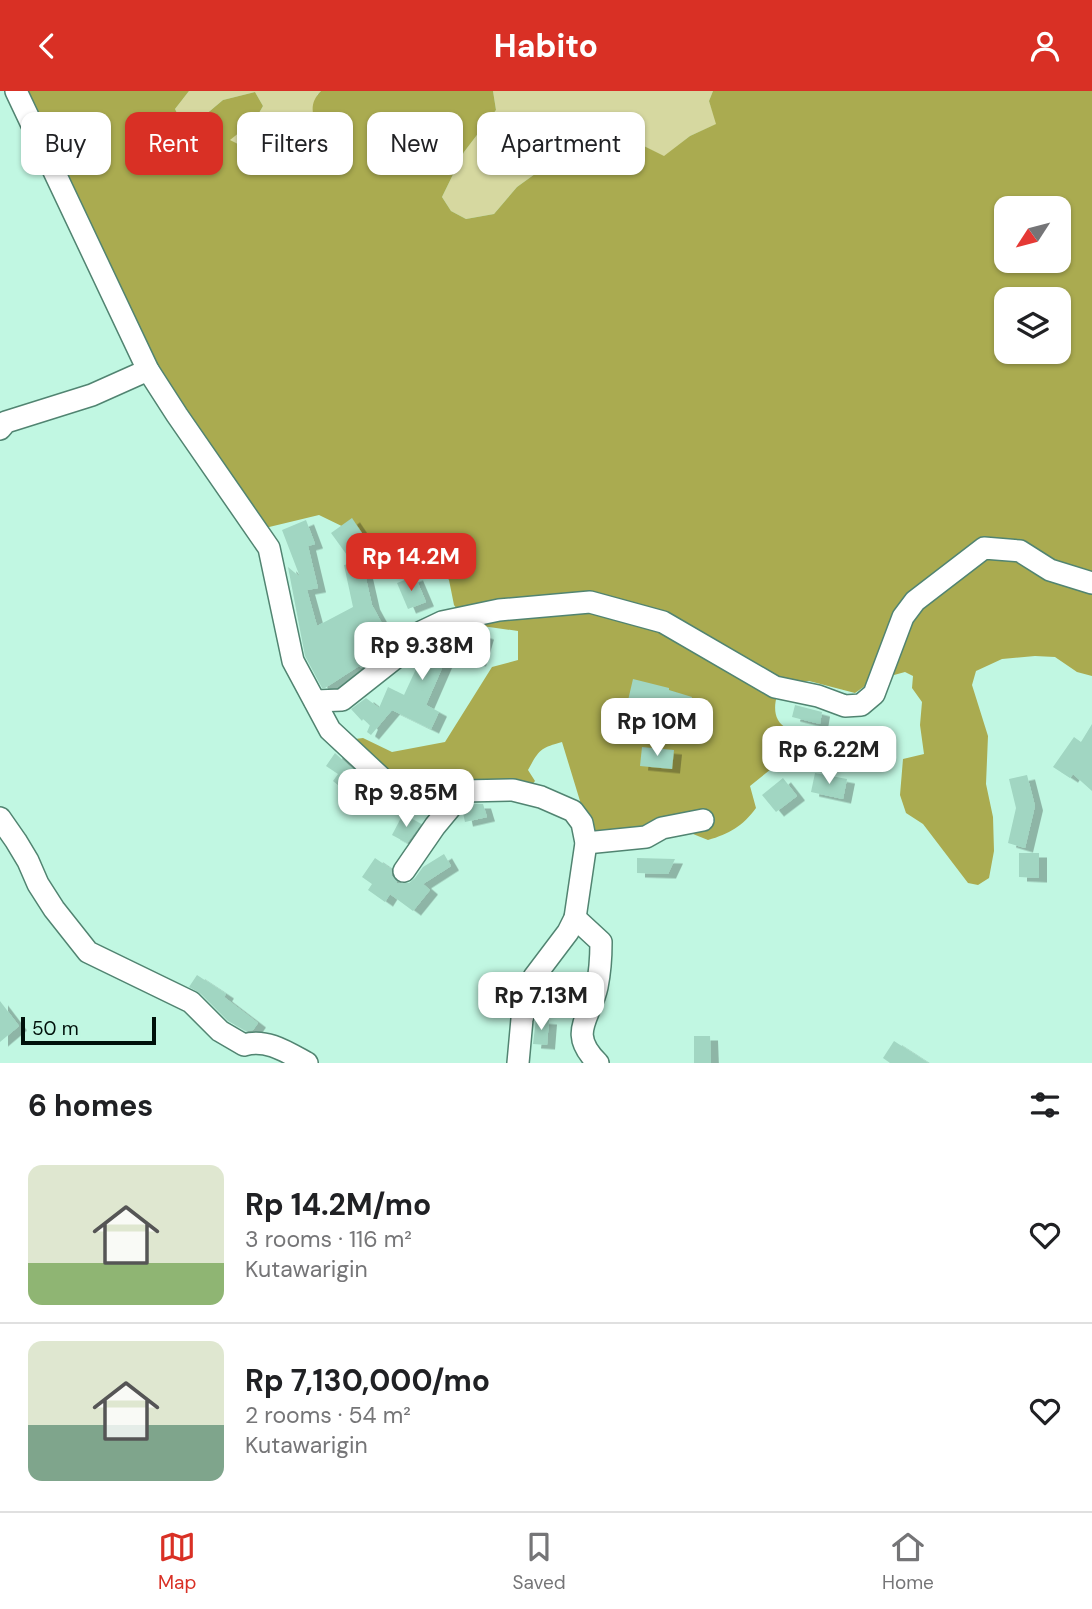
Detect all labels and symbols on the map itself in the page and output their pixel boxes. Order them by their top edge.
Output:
north arrow [994,196,1071,273]
pin: Rp 14.2M [339,533,483,593]
pin: Rp 9.38M [350,623,494,682]
pin: Rp 10M [600,699,714,758]
pin: Rp 6.22M [757,727,901,786]
pin: Rp 9.85M [334,769,478,829]
pin: Rp 7.13M [469,972,613,1032]
scale bar [21,1014,156,1046]

